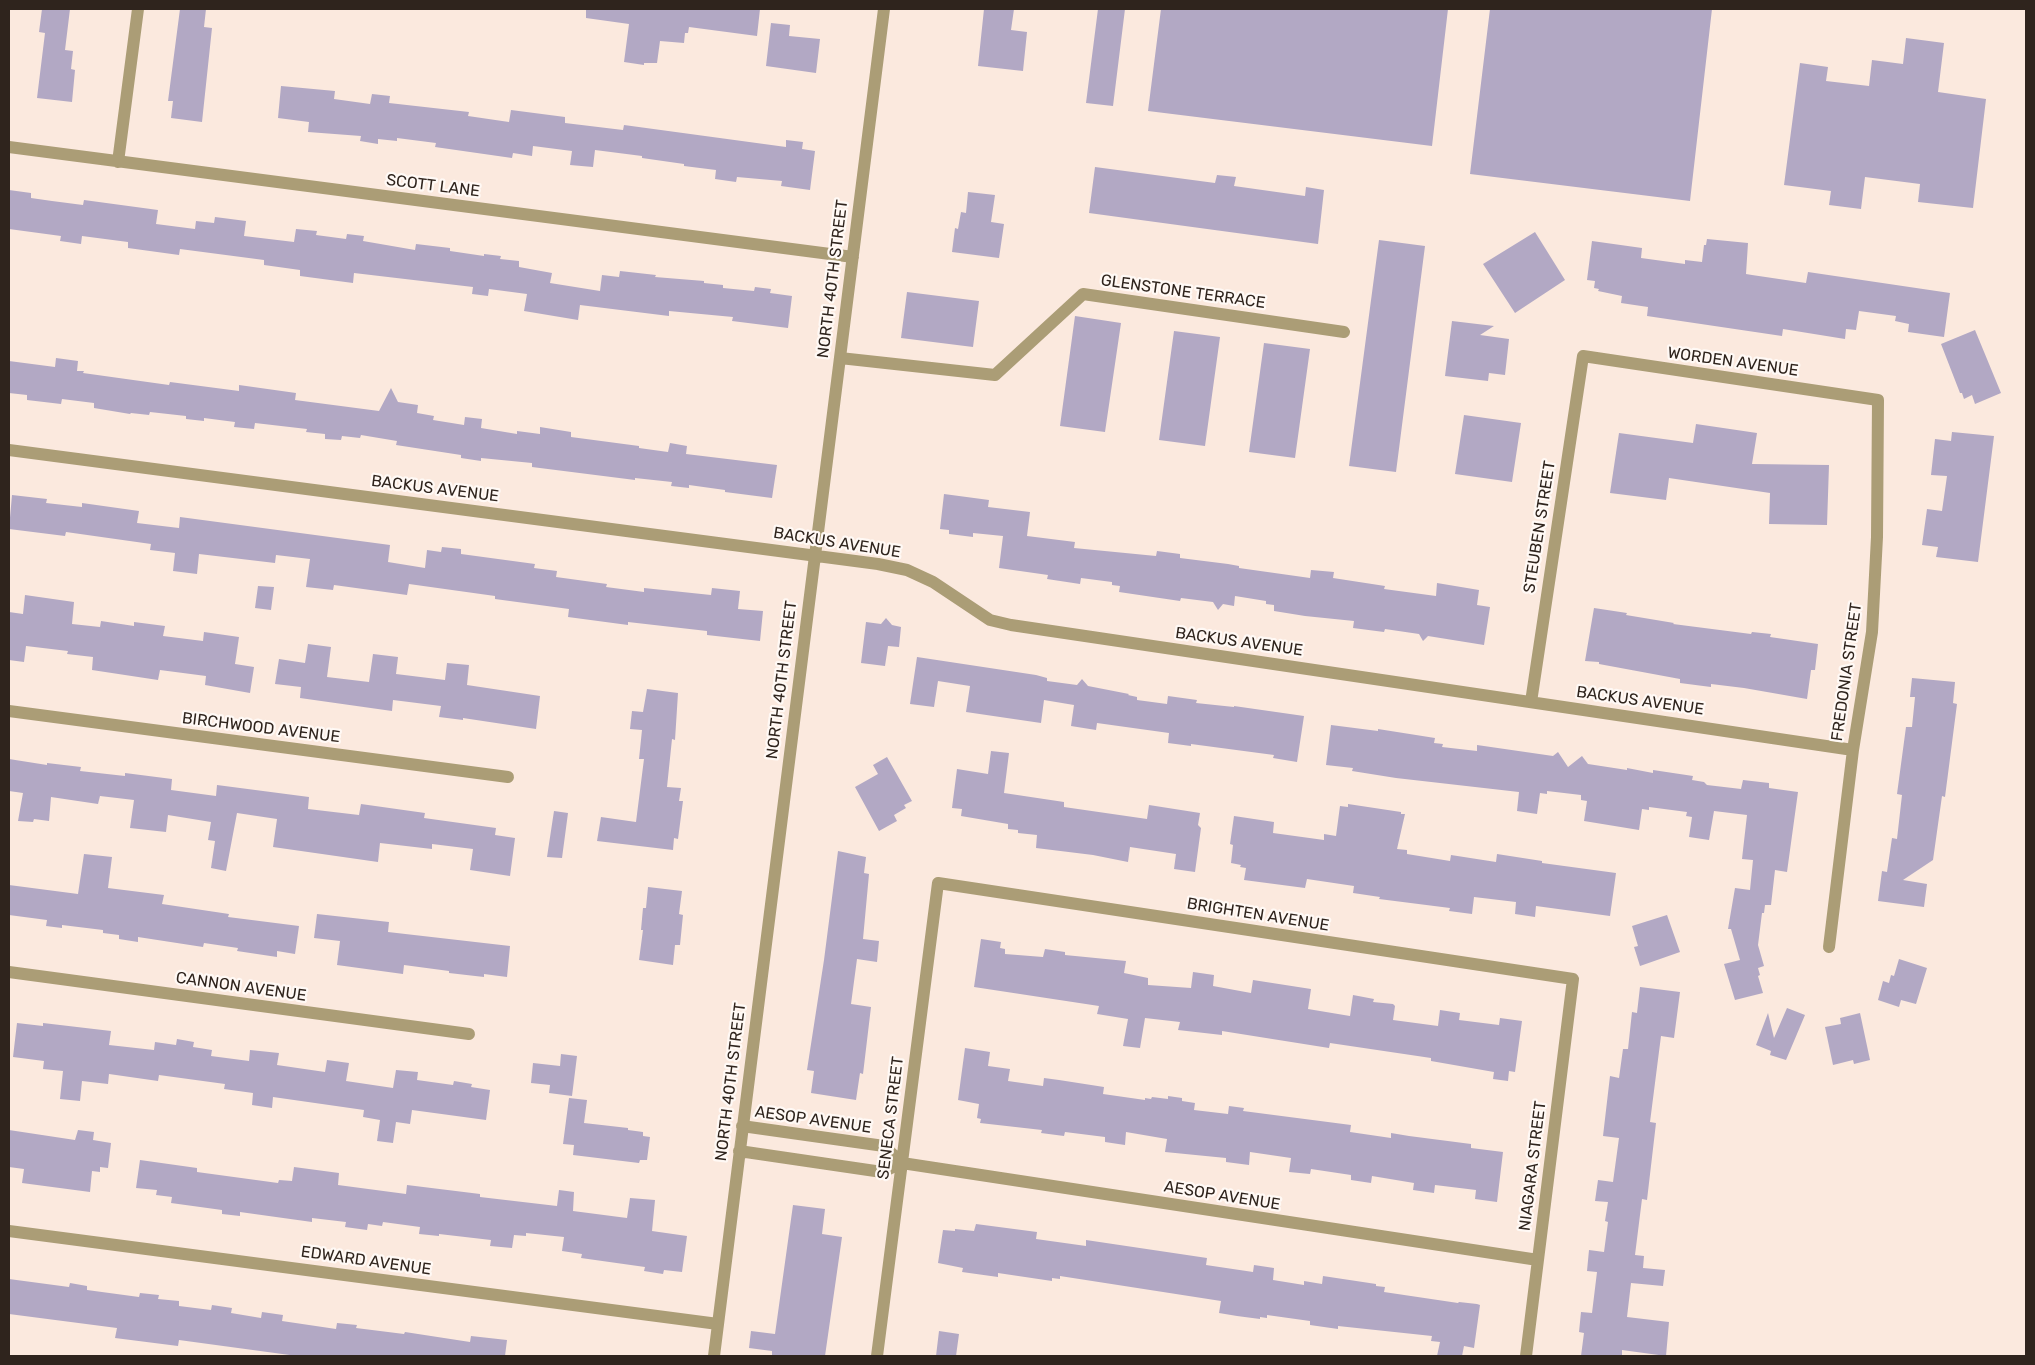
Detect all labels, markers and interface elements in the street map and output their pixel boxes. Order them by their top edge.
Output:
street label: SCOTT LANE [385,171,481,201]
street label: NORTH 40TH STREET [814,199,852,359]
street label: GLENSTONE TERRACE [1100,271,1266,313]
street label: WORDEN AVENUE [1666,343,1800,381]
street label: STEUBEN STREET [1520,459,1560,595]
street label: BACKUS AVENUE [370,472,500,506]
street label: BACKUS AVENUE [772,523,902,563]
street label: NORTH 40TH STREET [763,600,801,760]
street label: FREDONIA STREET [1828,601,1866,743]
street label: BACKUS AVENUE [1174,624,1304,660]
street label: BACKUS AVENUE [1575,683,1705,719]
street label: BIRCHWOOD AVENUE [181,709,341,747]
street label: BRIGHTEN AVENUE [1185,894,1331,936]
street label: CANNON AVENUE [175,968,307,1006]
street label: NORTH 40TH STREET [712,1002,750,1162]
street label: SENECA STREET [874,1055,908,1181]
street label: NIAGARA STREET [1516,1100,1550,1232]
street label: AESOP AVENUE [753,1102,873,1138]
street label: AESOP AVENUE [1162,1177,1282,1215]
street label: EDWARD AVENUE [300,1242,432,1280]

